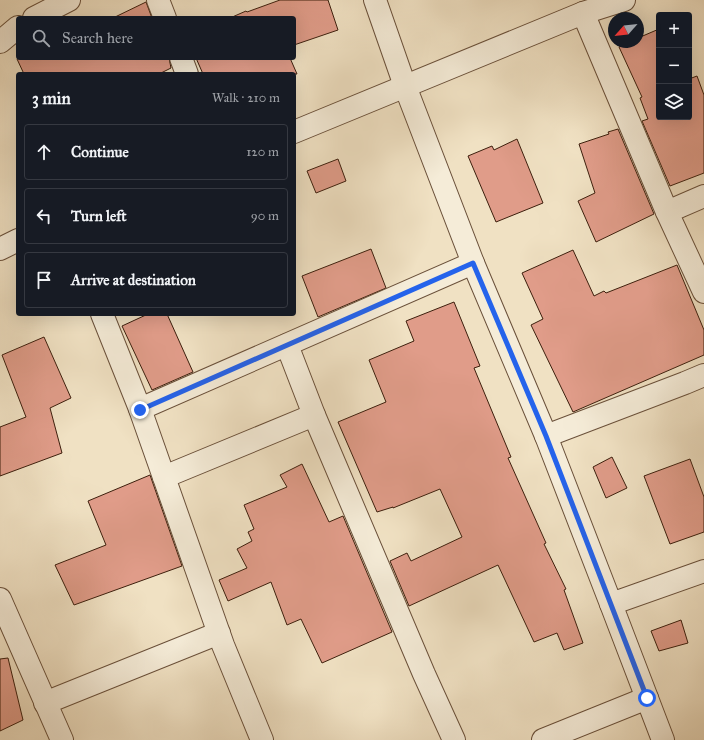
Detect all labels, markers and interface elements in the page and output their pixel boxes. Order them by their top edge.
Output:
north arrow [608,12,644,48]
map controls [656,12,692,120]
button: + [656,12,692,48]
search box [16,16,296,60]
icon: search [30,27,52,49]
text: Search here [62,29,133,47]
button: − [656,48,692,84]
button: layers [656,84,692,120]
text: 3 min [32,88,71,109]
text: Walk · 210 m [212,90,280,106]
icon: ahead [33,141,55,163]
text: Continue [71,143,129,161]
text: 120 m [246,144,279,160]
icon: left [33,205,55,227]
text: Turn left [71,207,127,225]
text: 90 m [251,208,279,224]
icon: arrive [33,269,55,291]
text: Arrive at destination [71,271,196,289]
route end [131,401,149,419]
route start [638,689,656,707]

